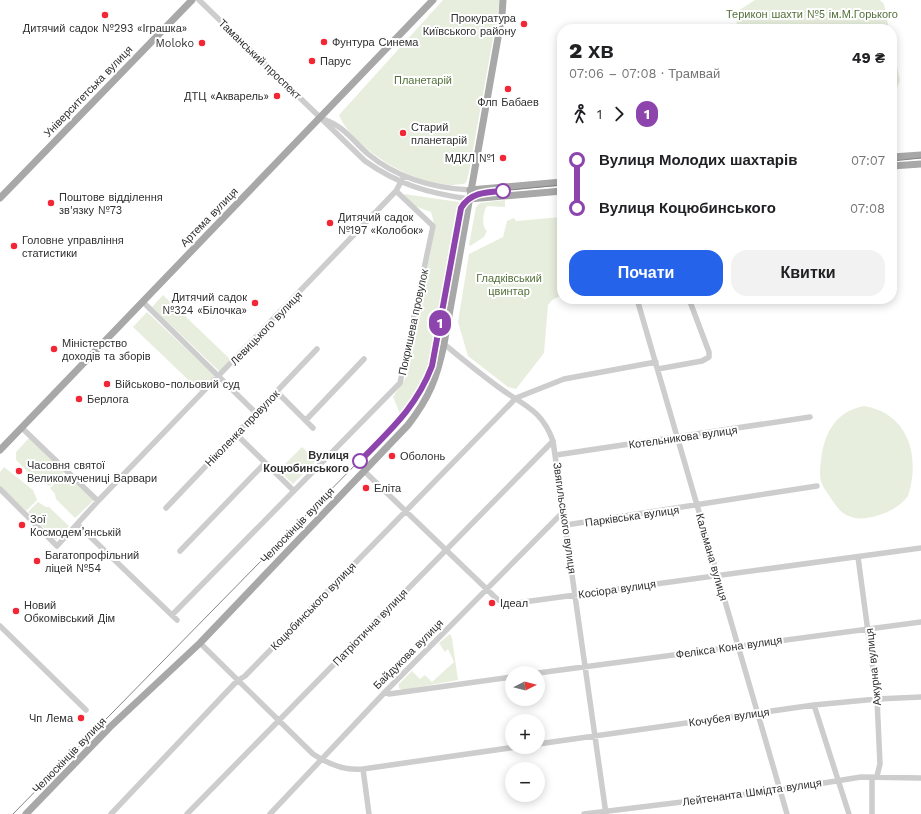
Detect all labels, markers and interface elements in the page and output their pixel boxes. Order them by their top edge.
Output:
park label: Терикон шахти №5 ім.М.Горького [726,8,898,21]
marker: Дитячий садок №293 «Іграшка» [100,10,110,20]
place label: Прокуратура Київського району [423,12,517,38]
street label: Таманський проспект [216,17,304,102]
marker: Прокуратура Київського району [519,19,529,29]
place label: Дитячий садок №293 «Іграшка» [23,22,187,35]
place label: Фунтура Синема [332,36,419,49]
place label: Moloko [155,37,194,50]
marker: Фунтура Синема [319,37,329,47]
marker: Moloko [197,38,207,48]
text: 2 хв [569,38,614,63]
street label: Університетська вулиця [41,43,135,140]
text: 49 ₴ [852,49,885,67]
place label: Парус [320,55,351,68]
marker: Парус [307,56,317,66]
text: 07:06 – 07:08 · Трамвай [569,66,720,81]
park label: Планетарій [394,74,452,87]
marker: Флп Бабаев [503,84,513,94]
place label: ДТЦ «Акварель» [184,90,269,103]
marker: ДТЦ «Акварель» [272,91,282,101]
place label: Флп Бабаев [477,96,539,109]
icon: walk [569,103,591,125]
icon: forward [608,103,630,125]
text: 1 [644,106,650,122]
text: 1 [597,107,602,122]
place label: Старий планетарій [411,121,467,147]
marker: Старий планетарій [398,128,408,138]
text: Вулиця Молодих шахтарів [599,151,797,169]
place label: МДКЛ №1 [445,152,495,165]
marker: МДКЛ №1 [498,153,508,163]
text: 07:07 [851,153,885,168]
unlabelled marker [495,183,511,199]
street label: Артема вулиця [178,185,241,250]
place label: Поштове відділення зв'язку №73 [59,191,163,217]
marker: Поштове відділення зв'язку №73 [46,198,56,208]
text: Вулиця Коцюбинського [599,199,776,217]
text: 07:08 [850,201,885,216]
place label: Дитячий садок №197 «Колобок» [338,211,424,237]
marker: Дитячий садок №197 «Колобок» [325,218,335,228]
place label: Головне управління статистики [22,234,124,260]
marker: Головне управління статистики [9,241,19,251]
button: Почати [569,250,723,296]
button: Квитки [731,250,885,296]
street label: Покришева провулок [396,268,431,376]
park label: Гладківський цвинтар [476,272,542,298]
street label: Левицького вулиця [228,289,305,368]
place label: Дитячий садок №324 «Білочка» [162,291,247,317]
marker: Дитячий садок №324 «Білочка» [250,298,260,308]
line badge: 1 [427,310,453,336]
text: 1 [437,315,443,331]
place label: Міністерство доходів та зборів [62,337,151,363]
marker: Міністерство доходів та зборів [49,344,59,354]
place label: Військово-польовий суд [115,378,240,391]
marker: Військово-польовий суд [102,379,112,389]
street label: Ніколенка провулок [203,387,282,469]
place label: Берлога [87,393,130,406]
marker: Берлога [74,394,84,404]
street label: Котельникова вулиця [628,423,738,452]
place label: Вулиця Коцюбинського [263,449,349,475]
place label: Оболонь [400,450,445,463]
marker: Оболонь [387,451,397,461]
marker: Вулиця Коцюбинського [352,453,368,469]
place label: Часовня святої Великомучениці Варвари [27,459,157,485]
street label: Звягильського вулиця [550,462,579,575]
marker: Часовня святої Великомучениці Варвари [14,466,24,476]
place label: Еліта [374,482,402,495]
marker: Еліта [361,483,371,493]
street label: Челюскінців вулиця [258,485,337,566]
street label: Парківська вулиця [584,503,680,530]
street label: Кальмана вулиця [693,512,730,602]
place label: Зої Космодем’янській [30,513,121,539]
marker: Зої Космодем’янській [17,520,27,530]
place label: Багатопрофільний ліцей №54 [45,549,139,575]
marker: Багатопрофільний ліцей №54 [32,556,42,566]
street label: Коцюбинського вулиця [268,560,359,653]
street label: Косіора вулиця [577,578,657,601]
street label: Патріотична вулиця [330,586,410,668]
place label: Ідеал [500,597,528,610]
marker: Ідеал [487,598,497,608]
place label: Новий Обкомівський Дім [24,599,115,625]
marker: Новий Обкомівський Дім [11,606,21,616]
street label: Байдукова вулиця [371,617,446,692]
street label: Ажурна вулиця [863,627,884,706]
street label: Фелікса Кона вулиця [675,634,783,661]
north arrow [505,666,545,706]
map controls [505,666,545,802]
street label: Кочубея вулиця [688,705,770,730]
place label: Чп Лема [29,712,74,725]
marker: Чп Лема [76,713,86,723]
button: + [505,714,545,754]
street label: Челюскінців вулиця [30,715,109,796]
button: − [505,762,545,802]
street label: Лейтенанта Шмідта вулиця [682,776,823,809]

